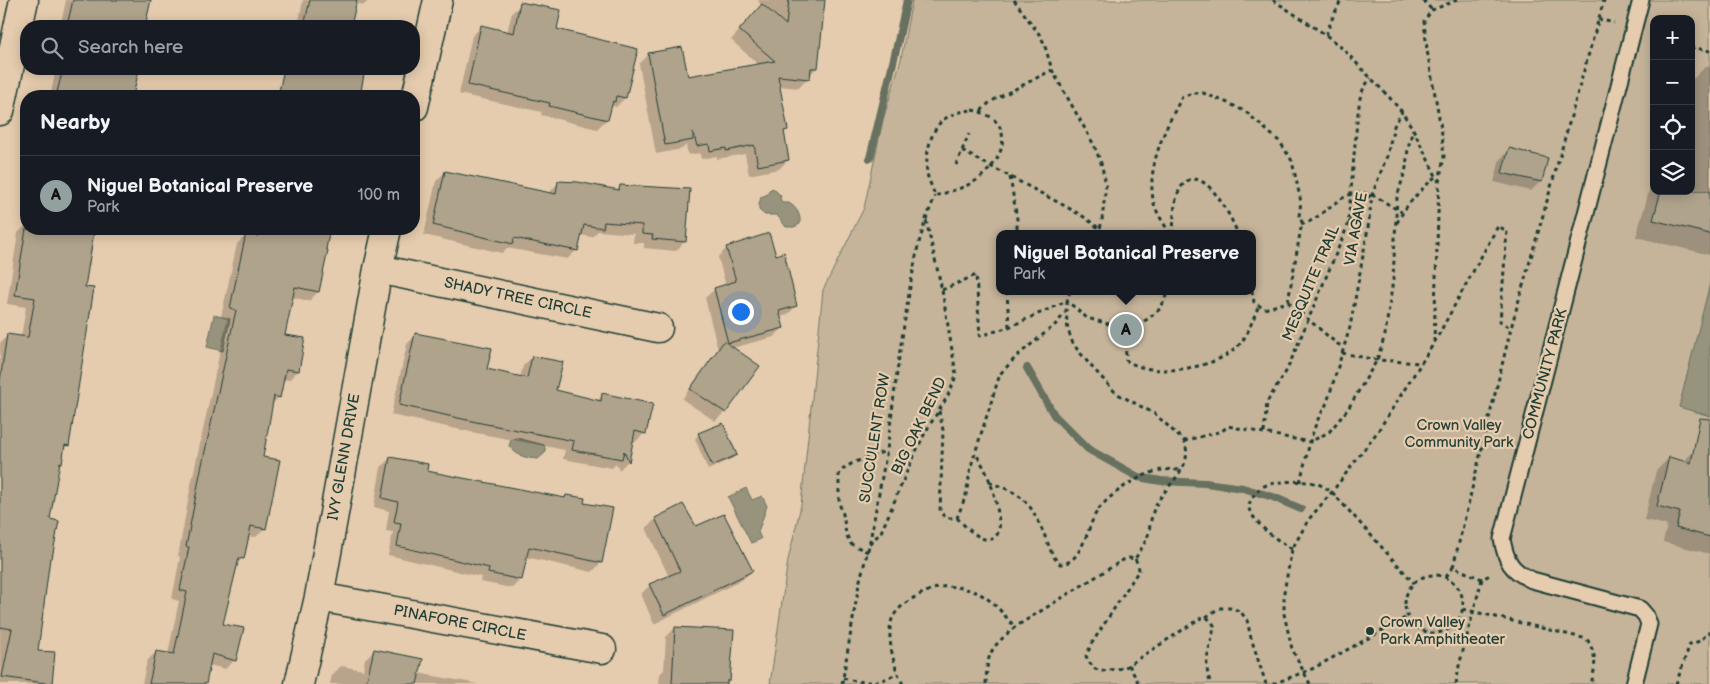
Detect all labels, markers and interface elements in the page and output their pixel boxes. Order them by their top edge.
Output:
map controls [1650,15,1695,195]
button: + [1650,15,1695,60]
search box [20,20,420,75]
icon: search [38,34,66,62]
text: Search here [78,36,183,59]
button: − [1650,60,1695,105]
button: locate [1650,105,1695,150]
text: Nearby [40,110,110,135]
button: layers [1650,150,1695,195]
text: Niguel Botanical Preserve [87,175,313,198]
text: A [51,186,61,205]
text: 100 m [357,186,400,205]
street label: VIA AGAVE [1340,191,1372,267]
text: Park [87,198,119,217]
street label: MESQUITE TRAIL [1278,222,1344,344]
popup [996,230,1256,295]
text: Niguel Botanical Preserve [1013,242,1239,265]
text: Park [1013,265,1045,284]
street label: SHADY TREE CIRCLE [442,273,594,323]
your location [728,299,754,325]
street label: COMMUNITY PARK [1518,306,1572,441]
pin: A [1110,311,1142,349]
street label: SUCCULENT ROW [855,372,895,504]
street label: BIG OAK BEND [887,374,951,478]
street label: IVY GLENN DRIVE [323,392,365,522]
park label: Crown Valley Community Park [1405,416,1514,452]
street label: PINAFORE CIRCLE [392,601,528,645]
place label: Crown Valley Park Amphitheater [1380,613,1506,649]
marker: Crown Valley Park Amphitheater [1364,625,1376,637]

